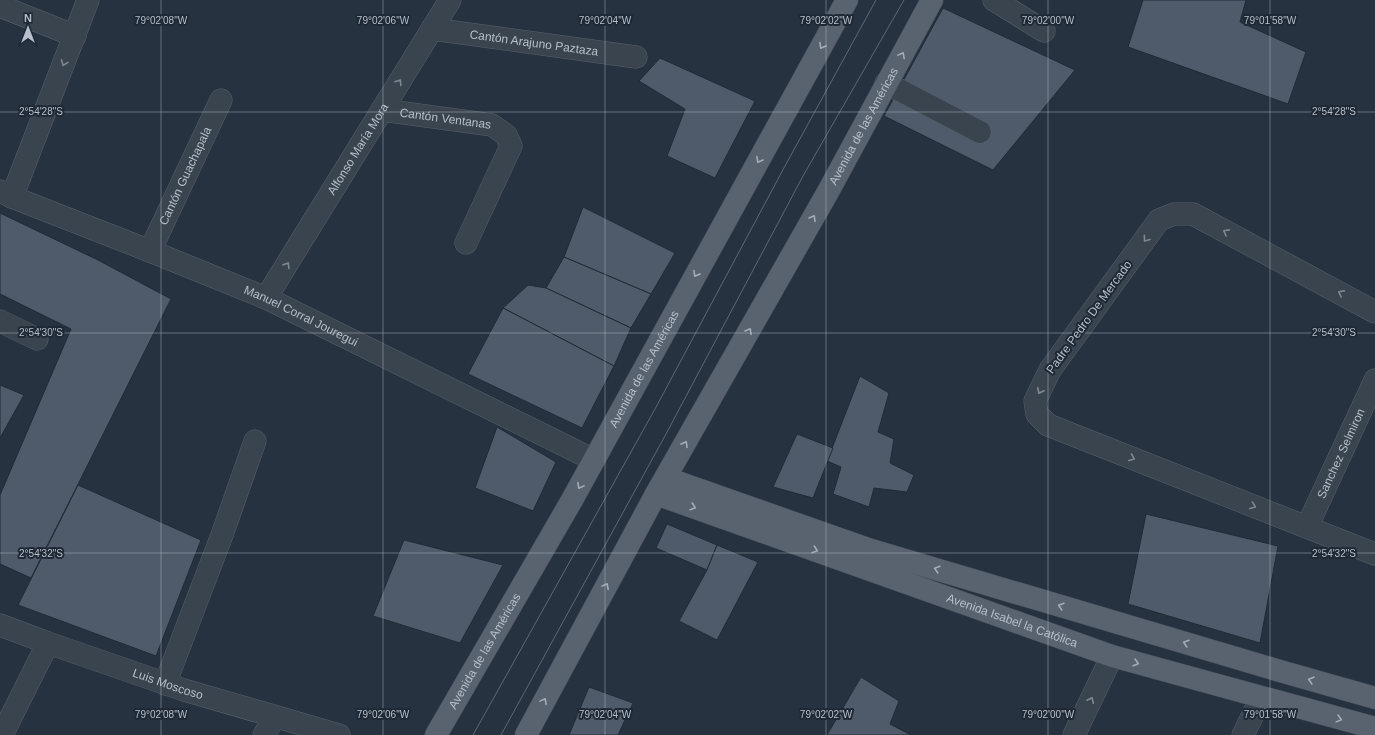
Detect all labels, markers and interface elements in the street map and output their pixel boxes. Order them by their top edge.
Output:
north arrow [8,8,48,48]
text: N [24,12,32,24]
text: 79°02'08"W [135,15,188,26]
text: 79°02'06"W [357,15,410,26]
text: 79°02'04"W [579,15,632,26]
text: 79°02'02"W [800,15,853,26]
text: 79°02'00"W [1022,15,1075,26]
text: 79°01'58"W [1244,15,1297,26]
street label: Cantón Arajuno Paztaza [469,27,600,59]
one-way arrow [819,42,826,50]
one-way arrow [898,51,905,59]
one-way arrow [61,59,69,66]
street label: Avenida de las Américas [826,65,901,187]
one-way arrow [394,79,401,86]
street label: Alfonso María Mora [324,101,392,197]
street label: Cantón Ventanas [399,105,492,132]
text: 2°54'28"S [19,106,63,117]
text: 2°54'28"S [1312,106,1356,117]
street label: Cantón Guachapala [156,124,215,227]
one-way arrow [756,156,764,163]
one-way arrow [809,215,816,222]
one-way arrow [1223,229,1230,237]
one-way arrow [1143,235,1151,242]
street label: Padre Pedro De Mercado [1043,258,1135,376]
one-way arrow [282,262,289,269]
one-way arrow [694,270,701,277]
street label: Manuel Corral Jouregui [242,283,360,349]
one-way arrow [1337,291,1345,298]
street label: Avenida de las Américas [606,308,682,430]
text: 2°54'30"S [19,327,63,338]
text: 2°54'30"S [1312,327,1356,338]
one-way arrow [745,328,752,335]
one-way arrow [1037,387,1044,395]
street label: Sanchez Selmiron [1314,406,1368,501]
one-way arrow [680,441,688,448]
one-way arrow [1129,454,1136,462]
one-way arrow [577,482,584,489]
one-way arrow [1250,501,1257,509]
one-way arrow [689,502,696,511]
one-way arrow [812,545,819,554]
text: 2°54'32"S [19,548,63,559]
text: 2°54'32"S [1312,548,1356,559]
one-way arrow [933,565,940,574]
one-way arrow [601,583,609,590]
street label: Avenida de las Américas [446,591,524,711]
street label: Avenida Isabel la Católica [945,591,1080,650]
one-way arrow [1058,602,1065,611]
one-way arrow [1183,639,1190,648]
one-way arrow [1132,658,1139,667]
street label: Luis Moscoso [131,666,205,702]
one-way arrow [1307,676,1314,685]
one-way arrow [1086,696,1094,704]
one-way arrow [540,698,547,705]
text: 79°02'08"W [135,709,188,720]
text: 79°02'06"W [357,709,410,720]
text: 79°02'04"W [579,709,632,720]
text: 79°02'02"W [800,709,853,720]
text: 79°02'00"W [1022,709,1075,720]
text: 79°01'58"W [1244,709,1297,720]
one-way arrow [1336,714,1343,723]

